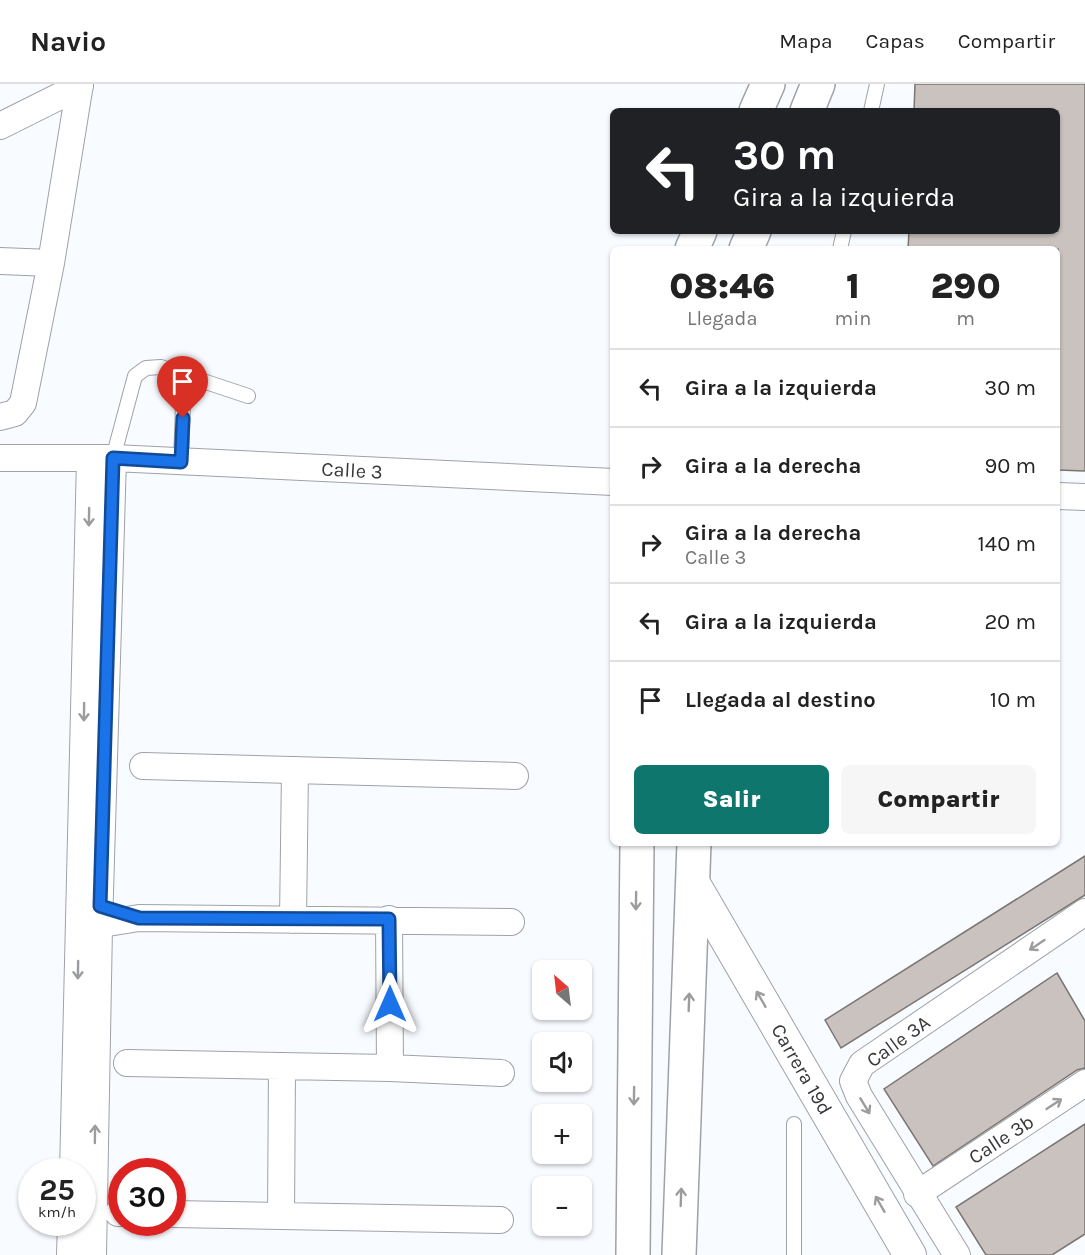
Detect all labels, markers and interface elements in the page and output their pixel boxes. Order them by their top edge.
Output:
text: Navio [30,25,106,58]
text: Mapa [779,29,833,53]
text: Capas [866,29,925,53]
text: Compartir [958,29,1055,53]
text: 30 m [733,130,836,180]
icon: left [634,132,712,210]
text: Gira a la izquierda [733,181,955,213]
text: 08:46 [669,265,775,307]
text: 1 [846,265,860,307]
text: 290 [931,265,1001,307]
text: Llegada [687,307,757,330]
text: min [834,307,871,330]
text: m [956,307,975,330]
pin [157,356,208,418]
icon: arrive [166,365,199,398]
icon: left [634,372,667,405]
text: Gira a la izquierda [685,375,877,401]
text: 30 m [984,375,1036,401]
icon: right [634,450,667,483]
text: Gira a la derecha [685,453,861,479]
text: 90 m [984,453,1036,479]
street label: Calle 3 [321,457,383,484]
one-way arrow [83,507,95,527]
text: Gira a la derecha [685,520,861,546]
icon: right [634,528,667,561]
text: 140 m [978,531,1036,557]
text: Calle 3 [685,546,746,569]
icon: left [634,606,667,639]
text: Gira a la izquierda [685,609,877,635]
text: 20 m [984,609,1036,635]
icon: arrive [634,684,667,717]
text: Llegada al destino [685,687,876,713]
text: 10 m [990,687,1036,713]
one-way arrow [78,702,90,721]
button: Salir [634,765,829,834]
button: Compartir [841,765,1036,834]
one-way arrow [630,891,642,911]
one-way arrow [1029,939,1045,951]
one-way arrow [72,959,83,979]
north arrow [532,960,592,1020]
map controls [532,960,592,1236]
position arrow [358,972,422,1036]
one-way arrow [755,991,767,1008]
one-way arrow [683,992,694,1012]
street label: Calle 3A [862,1011,935,1072]
street label: Carrera 19d [766,1020,837,1119]
button: sound [532,1032,592,1092]
one-way arrow [628,1086,640,1106]
one-way arrow [860,1097,872,1114]
one-way arrow [1045,1098,1062,1110]
button: + [532,1104,592,1164]
street label: Calle 3b [964,1110,1038,1169]
one-way arrow [90,1124,101,1144]
speed limit sign: 30 [108,1158,186,1236]
text: 25 [39,1172,75,1208]
button: − [532,1176,592,1236]
one-way arrow [675,1187,687,1207]
one-way arrow [874,1196,886,1213]
text: km/h [38,1203,76,1221]

